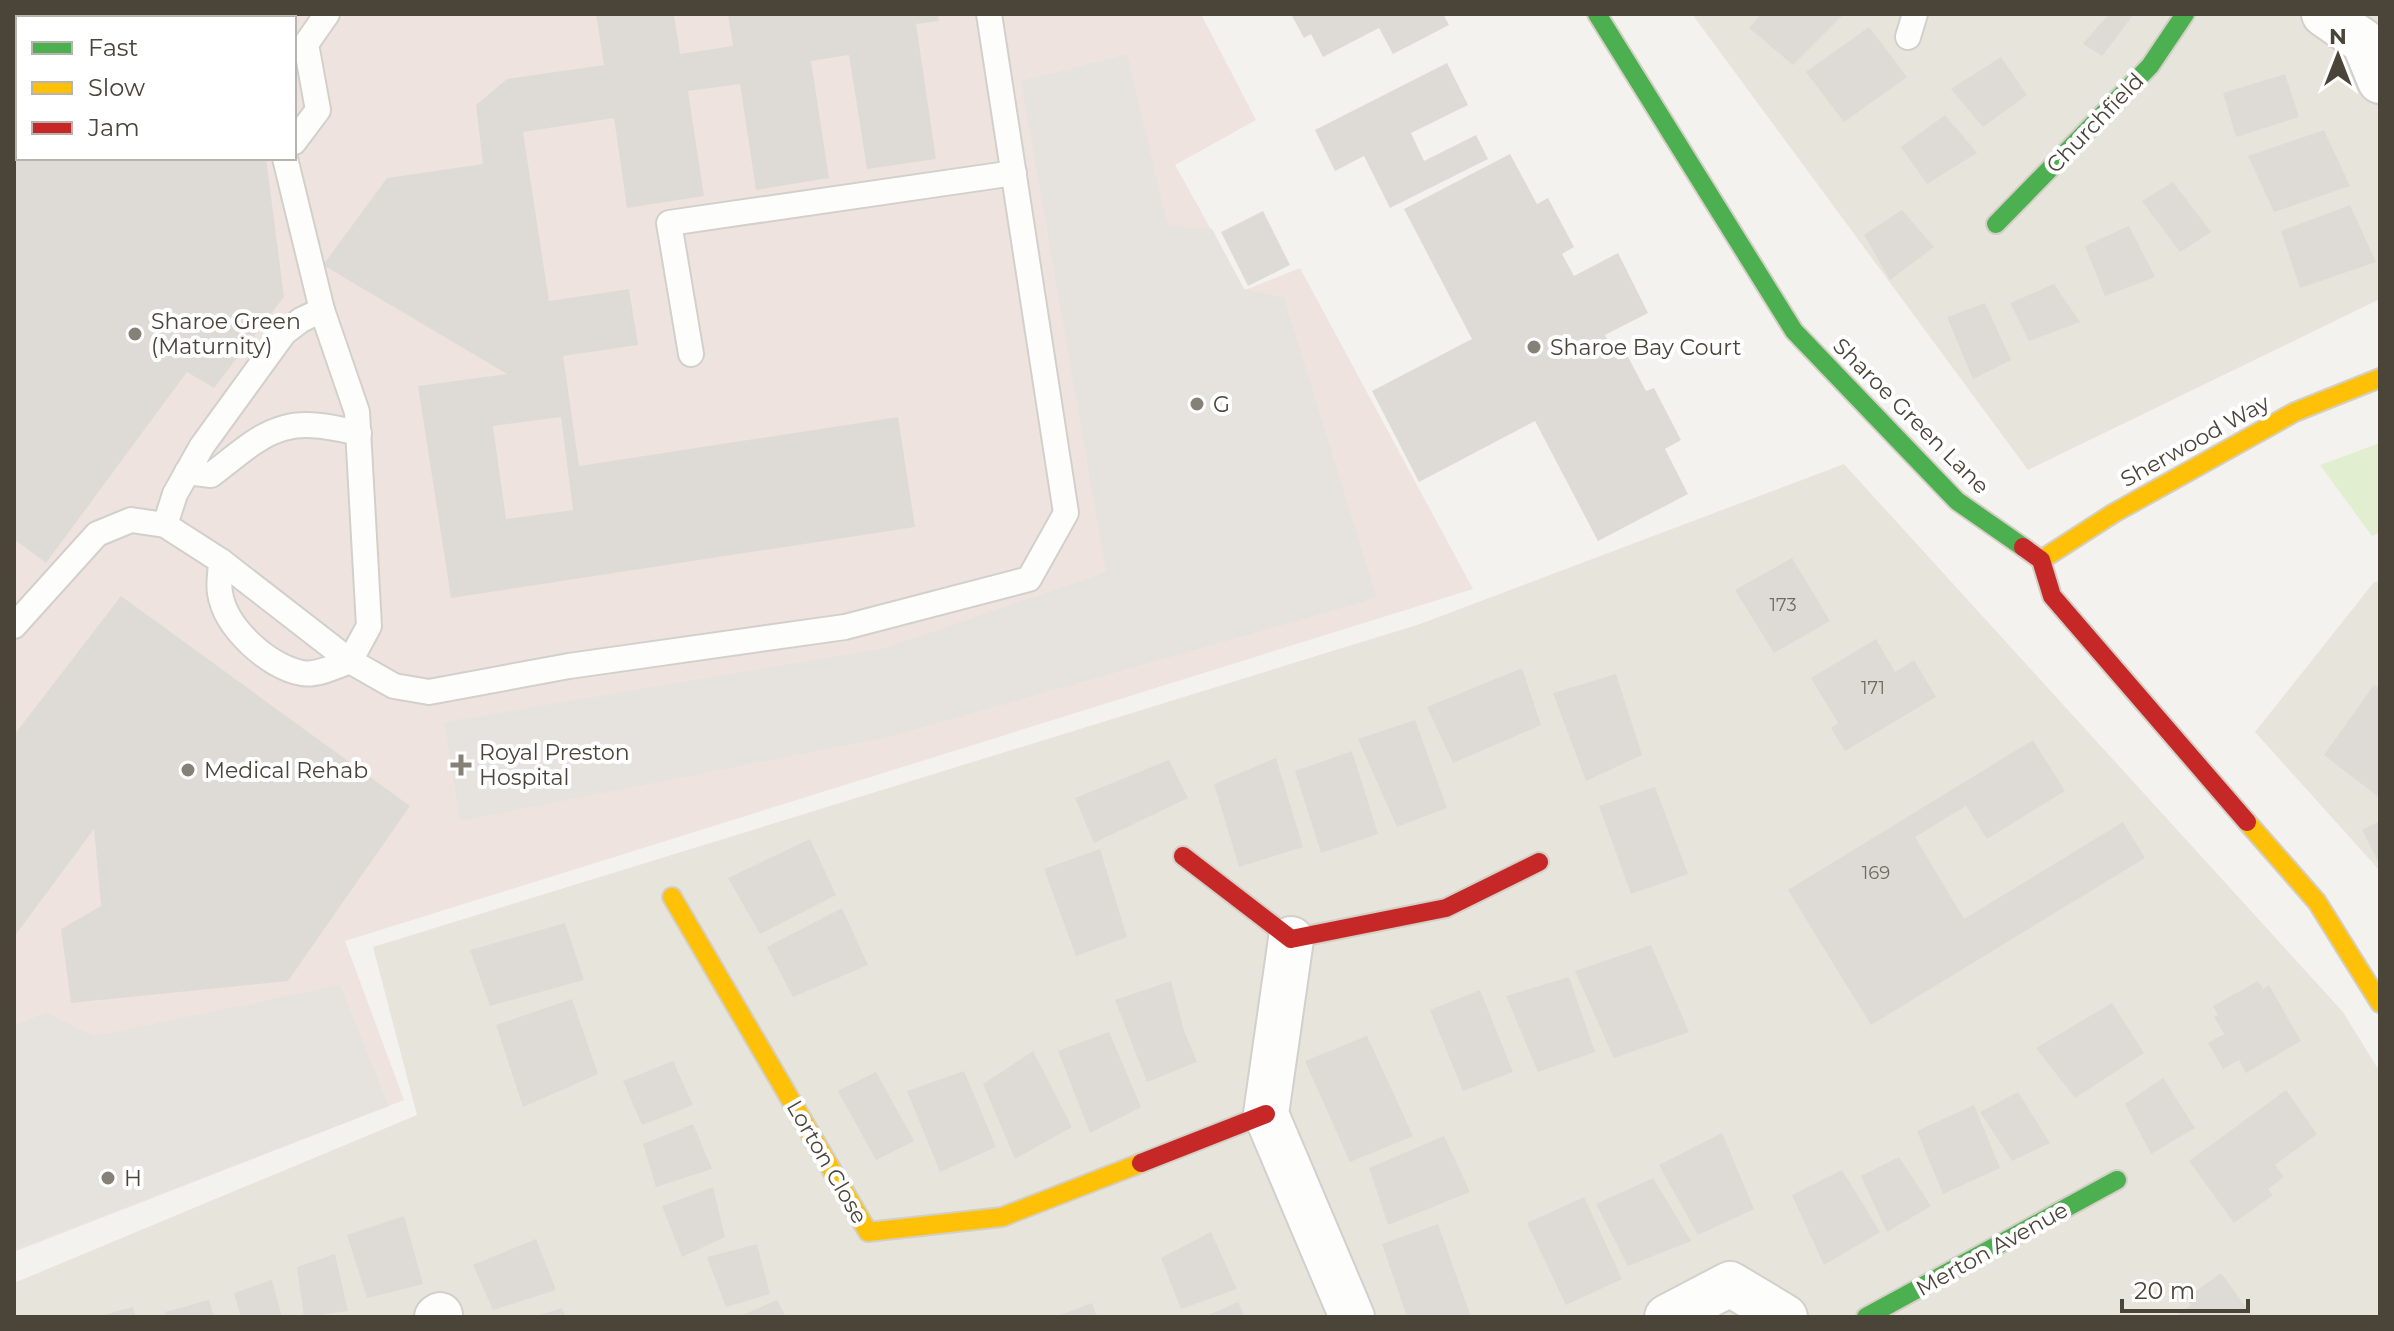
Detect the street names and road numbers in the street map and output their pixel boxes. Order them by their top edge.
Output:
street label: Churchfield [2041,67,2149,179]
street label: Sharoe Green Lane [1827,332,1995,500]
street label: Sherwood Way [2116,389,2274,493]
street label: Lorton Close [781,1095,873,1229]
street label: Merton Avenue [1911,1196,2073,1302]

